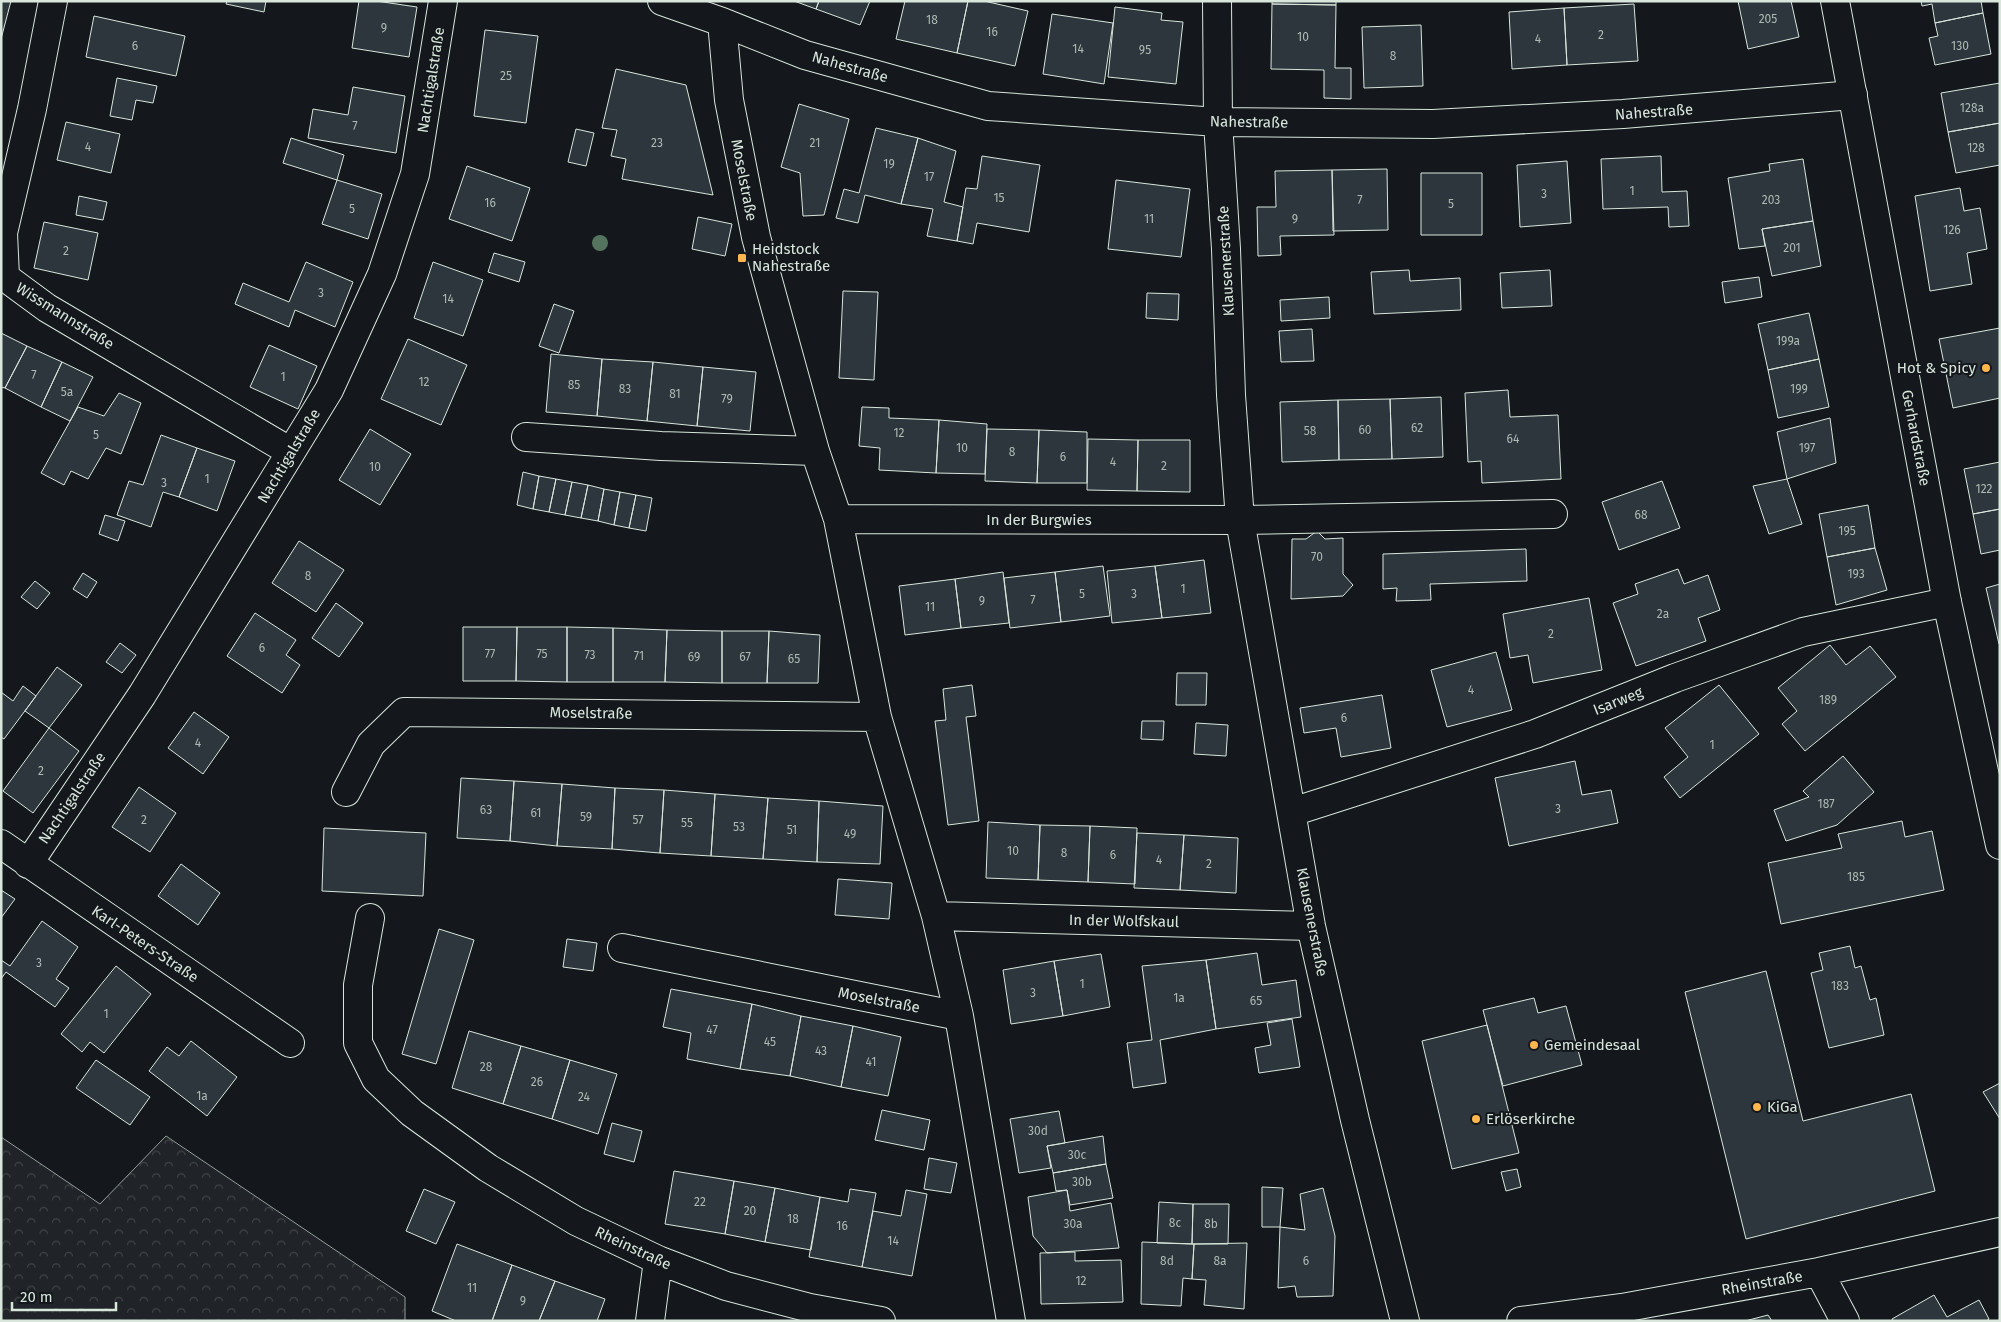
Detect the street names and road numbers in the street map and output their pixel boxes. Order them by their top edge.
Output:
street label: Nachtigalstraße [414,26,448,134]
street label: Nahestraße [810,48,890,86]
street label: Nahestraße [1614,100,1694,124]
street label: Nahestraße [1210,112,1288,132]
street label: Moselstraße [727,138,761,222]
street label: Klausenerstraße [1214,205,1238,317]
street label: Wissmannstraße [13,279,117,353]
street label: Gerhardstraße [1898,388,1934,488]
street label: Nachtigalstraße [254,406,324,506]
street label: In der Burgwies [986,511,1092,529]
street label: Isarweg [1591,683,1646,719]
street label: Moselstraße [549,703,633,723]
street label: Nachtigalstraße [35,749,109,847]
street label: Klausenerstraße [1293,866,1331,978]
street label: Karl-Peters-Straße [88,902,202,986]
street label: In der Wolfskaul [1069,911,1180,931]
street label: Moselstraße [837,983,921,1017]
street label: Rheinstraße [592,1223,674,1273]
street label: Rheinstraße [1720,1267,1804,1299]

